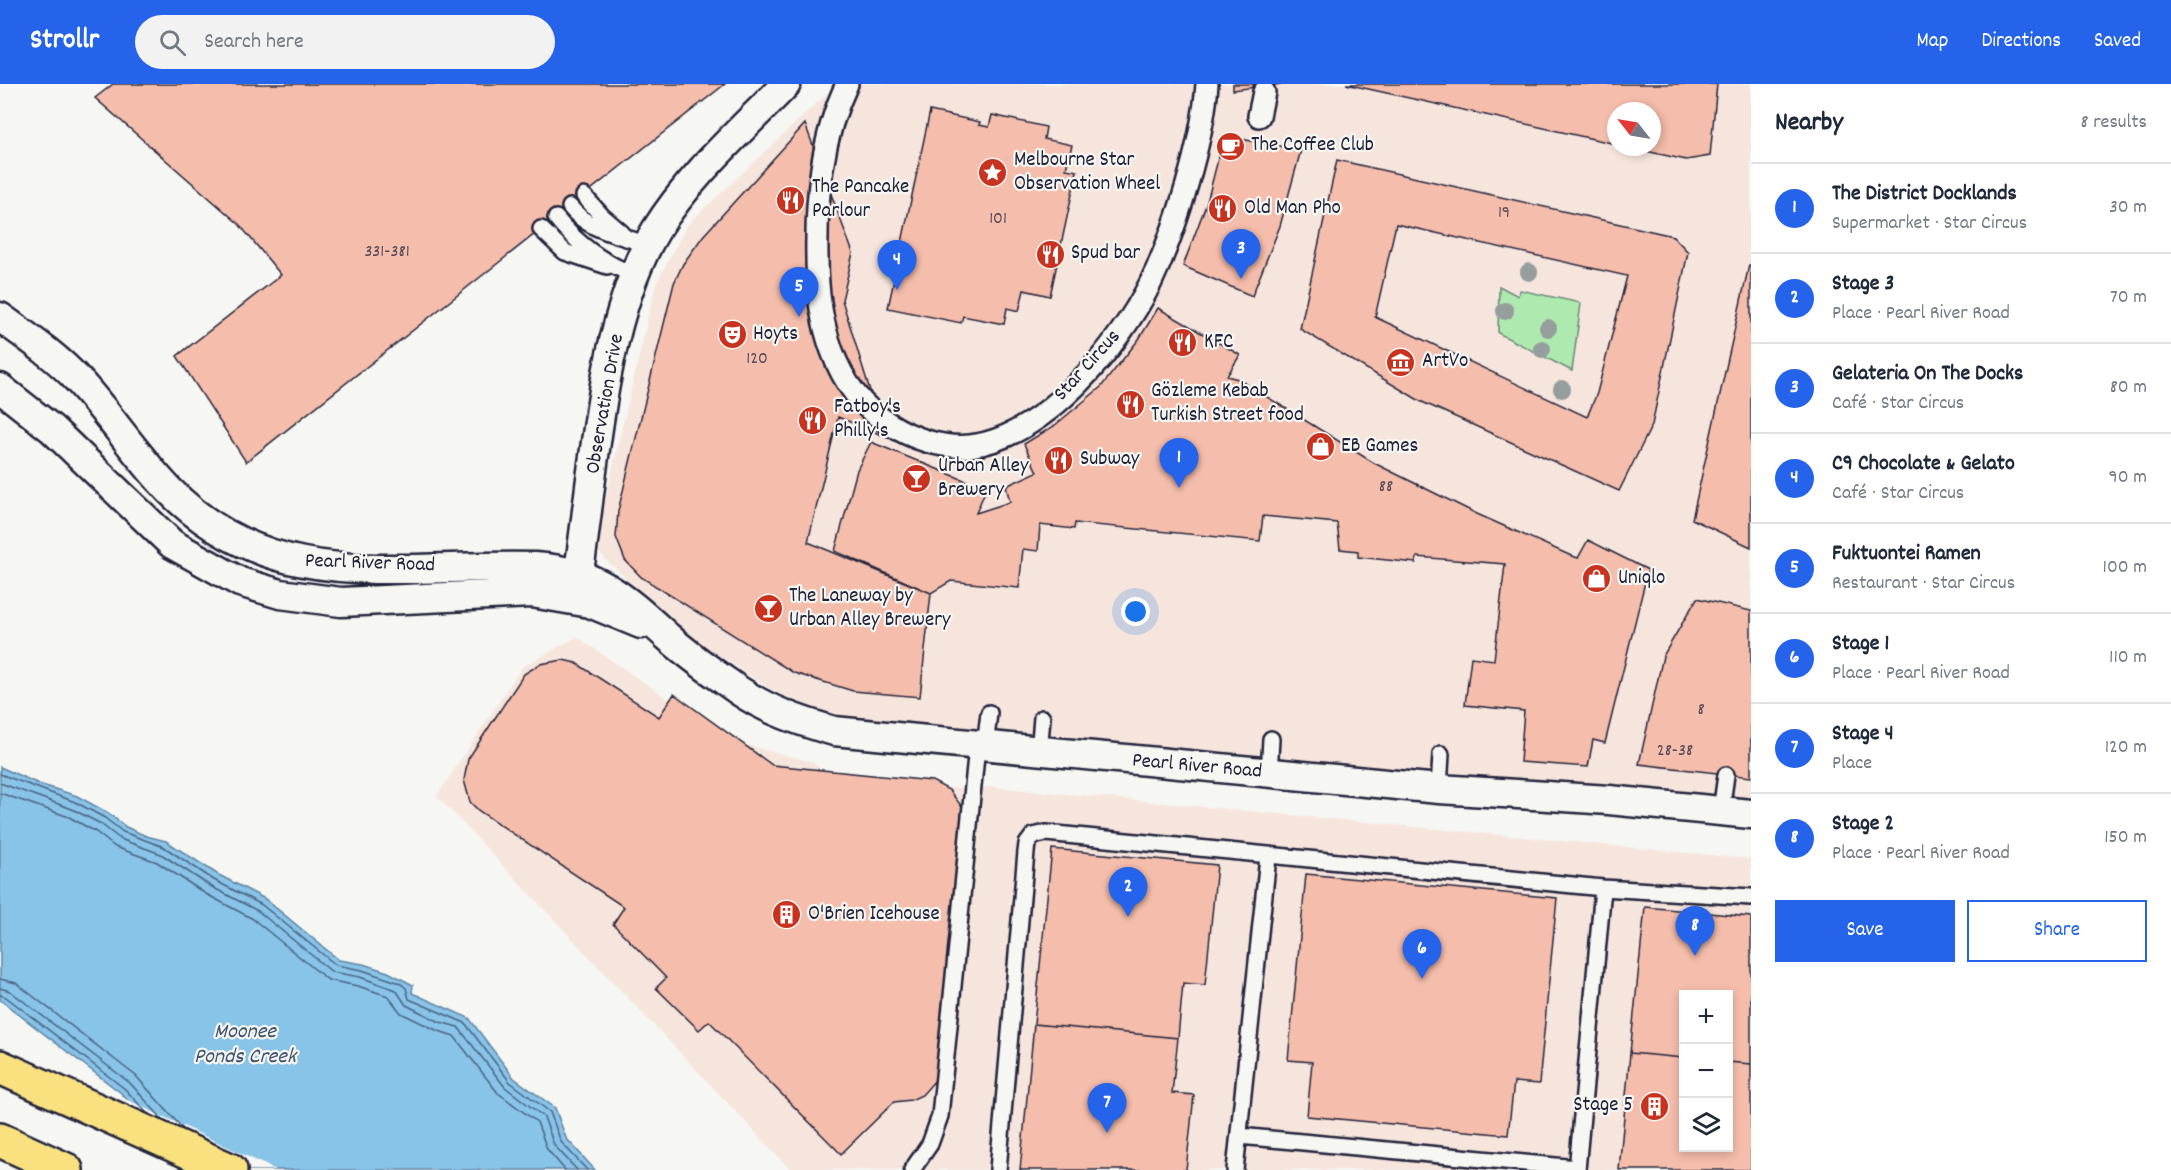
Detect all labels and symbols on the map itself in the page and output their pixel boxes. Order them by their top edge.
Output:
north arrow [1607,102,1661,156]
cafe icon: The Coffee Club [1214,130,1246,162]
place label: The Coffee Club [1251,131,1374,161]
place label: Melbourne Star Observation Wheel [1014,146,1160,200]
place icon: Melbourne Star Observation Wheel [977,157,1009,189]
place label: The Pancake Parlour [812,173,909,227]
restaurant icon: The Pancake Parlour [775,184,807,216]
restaurant icon: Old Man Pho [1207,193,1239,225]
place label: Old Man Pho [1244,194,1341,224]
house number: 19 [1498,201,1510,226]
house number: 101 [989,207,1007,232]
pin: 3 [1222,230,1260,279]
restaurant icon: Spud bar [1034,238,1066,270]
place label: Spud bar [1071,239,1141,269]
house number: 331-381 [364,240,410,265]
pin: 4 [878,240,916,290]
pin: 5 [780,268,818,317]
theatre icon: Hoyts [716,319,748,351]
place label: Hoyts [753,320,798,350]
street label: Star Circus [1047,323,1129,409]
restaurant icon: KFC [1167,327,1199,359]
place label: KFC [1204,328,1233,358]
street label: Observation Drive [579,332,633,476]
museum icon: ArtVo [1385,346,1417,378]
house number: 120 [746,347,768,372]
place label: ArtVo [1422,347,1468,377]
place label: Gözleme Kebab Turkish Street food [1151,377,1304,431]
restaurant icon: Gözleme Kebab Turkish Street food [1114,388,1146,420]
place label: Fatboy's Philly's [834,393,901,447]
restaurant icon: Fatboy's Philly's [797,404,829,436]
shop icon: EB Games [1304,431,1336,463]
place label: EB Games [1341,432,1418,462]
pin: 1 [1160,438,1198,488]
restaurant icon: Subway [1043,444,1075,476]
place label: Subway [1080,445,1140,475]
place label: Urban Alley Brewery [938,452,1029,506]
bar icon: Urban Alley Brewery [901,463,933,495]
house number: 88 [1379,475,1393,500]
street label: Pearl River Road [304,547,436,581]
shop icon: Uniqlo [1581,563,1613,595]
place label: Uniqlo [1618,564,1665,594]
place label: The Laneway by Urban Alley Brewery [789,582,951,636]
bar icon: The Laneway by Urban Alley Brewery [752,593,784,625]
your location [1121,597,1150,626]
house number: 8 [1697,698,1705,723]
house number: 28-38 [1657,739,1693,764]
street label: Pearl River Road [1131,746,1263,788]
pin: 2 [1108,868,1148,917]
building icon: O'Brien Icehouse [771,899,803,931]
place label: O'Brien Icehouse [808,900,940,930]
pin: 8 [1676,906,1714,956]
pin: 6 [1402,930,1442,979]
water label: Moonee Ponds Creek [194,1017,298,1073]
pin: 7 [1088,1084,1126,1133]
building icon: Stage 5 [1638,1090,1670,1122]
place label: Stage 5 [1573,1091,1633,1121]

